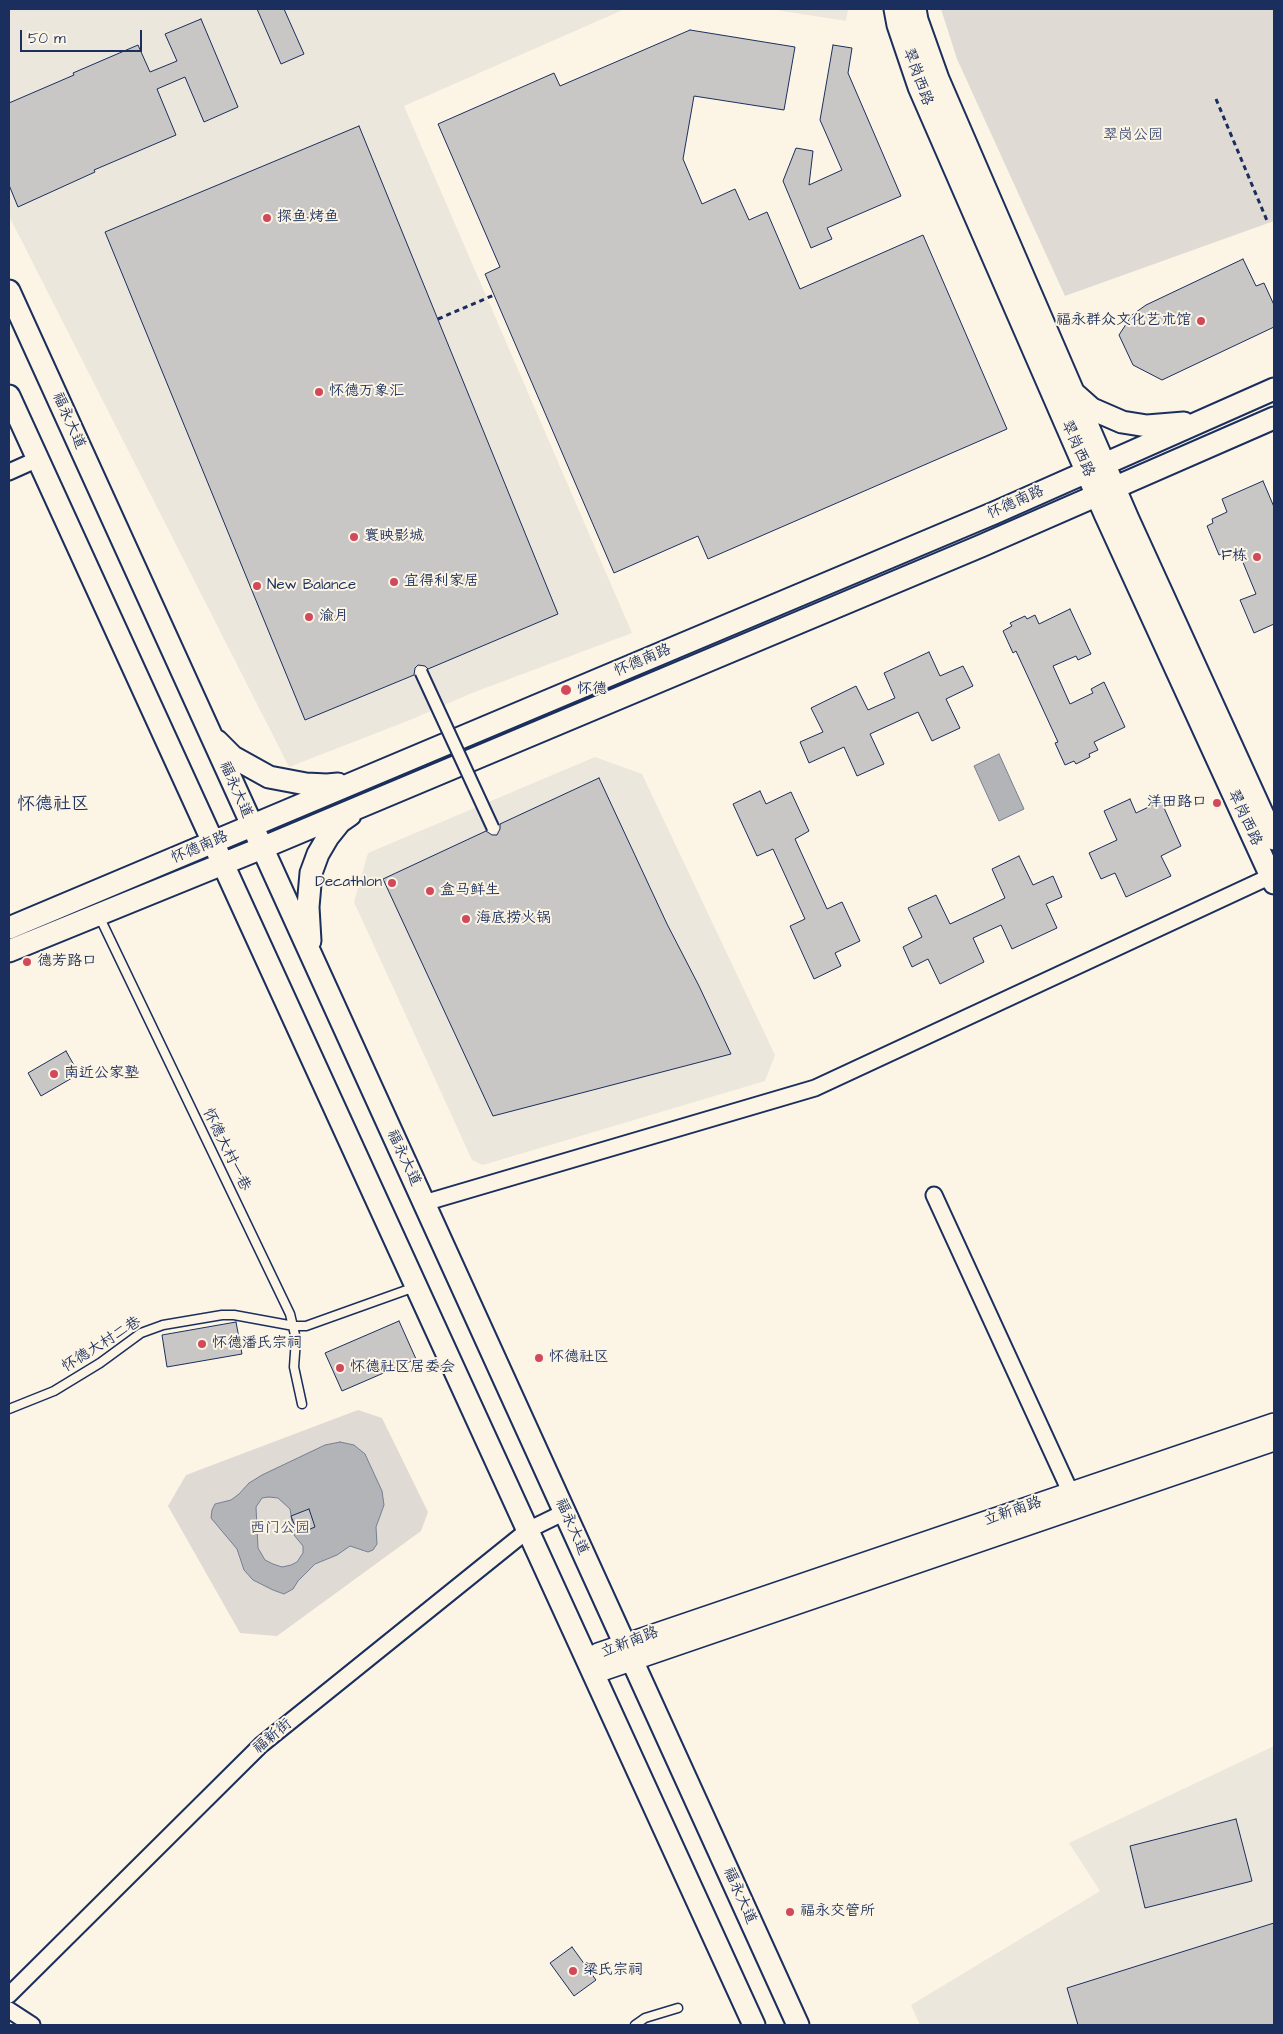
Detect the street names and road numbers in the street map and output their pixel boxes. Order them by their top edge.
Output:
street label: 翠岗西路 [898,46,936,108]
street label: 福永大道 [48,390,88,452]
street label: 翠岗西路 [1057,418,1097,480]
street label: 怀德南路 [985,483,1047,523]
street label: 怀德南路 [612,641,674,681]
street label: 福永大道 [215,759,255,821]
street label: 翠岗西路 [1223,787,1265,849]
street label: 怀德南路 [169,828,231,868]
street label: 怀德大村一巷 [198,1106,254,1194]
street label: 福永大道 [382,1127,424,1189]
street label: 怀德大村二巷 [59,1314,145,1376]
street label: 立新南路 [982,1494,1044,1530]
street label: 福永大道 [551,1496,591,1558]
street label: 立新南路 [599,1624,661,1662]
street label: 福新街 [250,1716,296,1758]
street label: 福永大道 [719,1865,759,1927]

